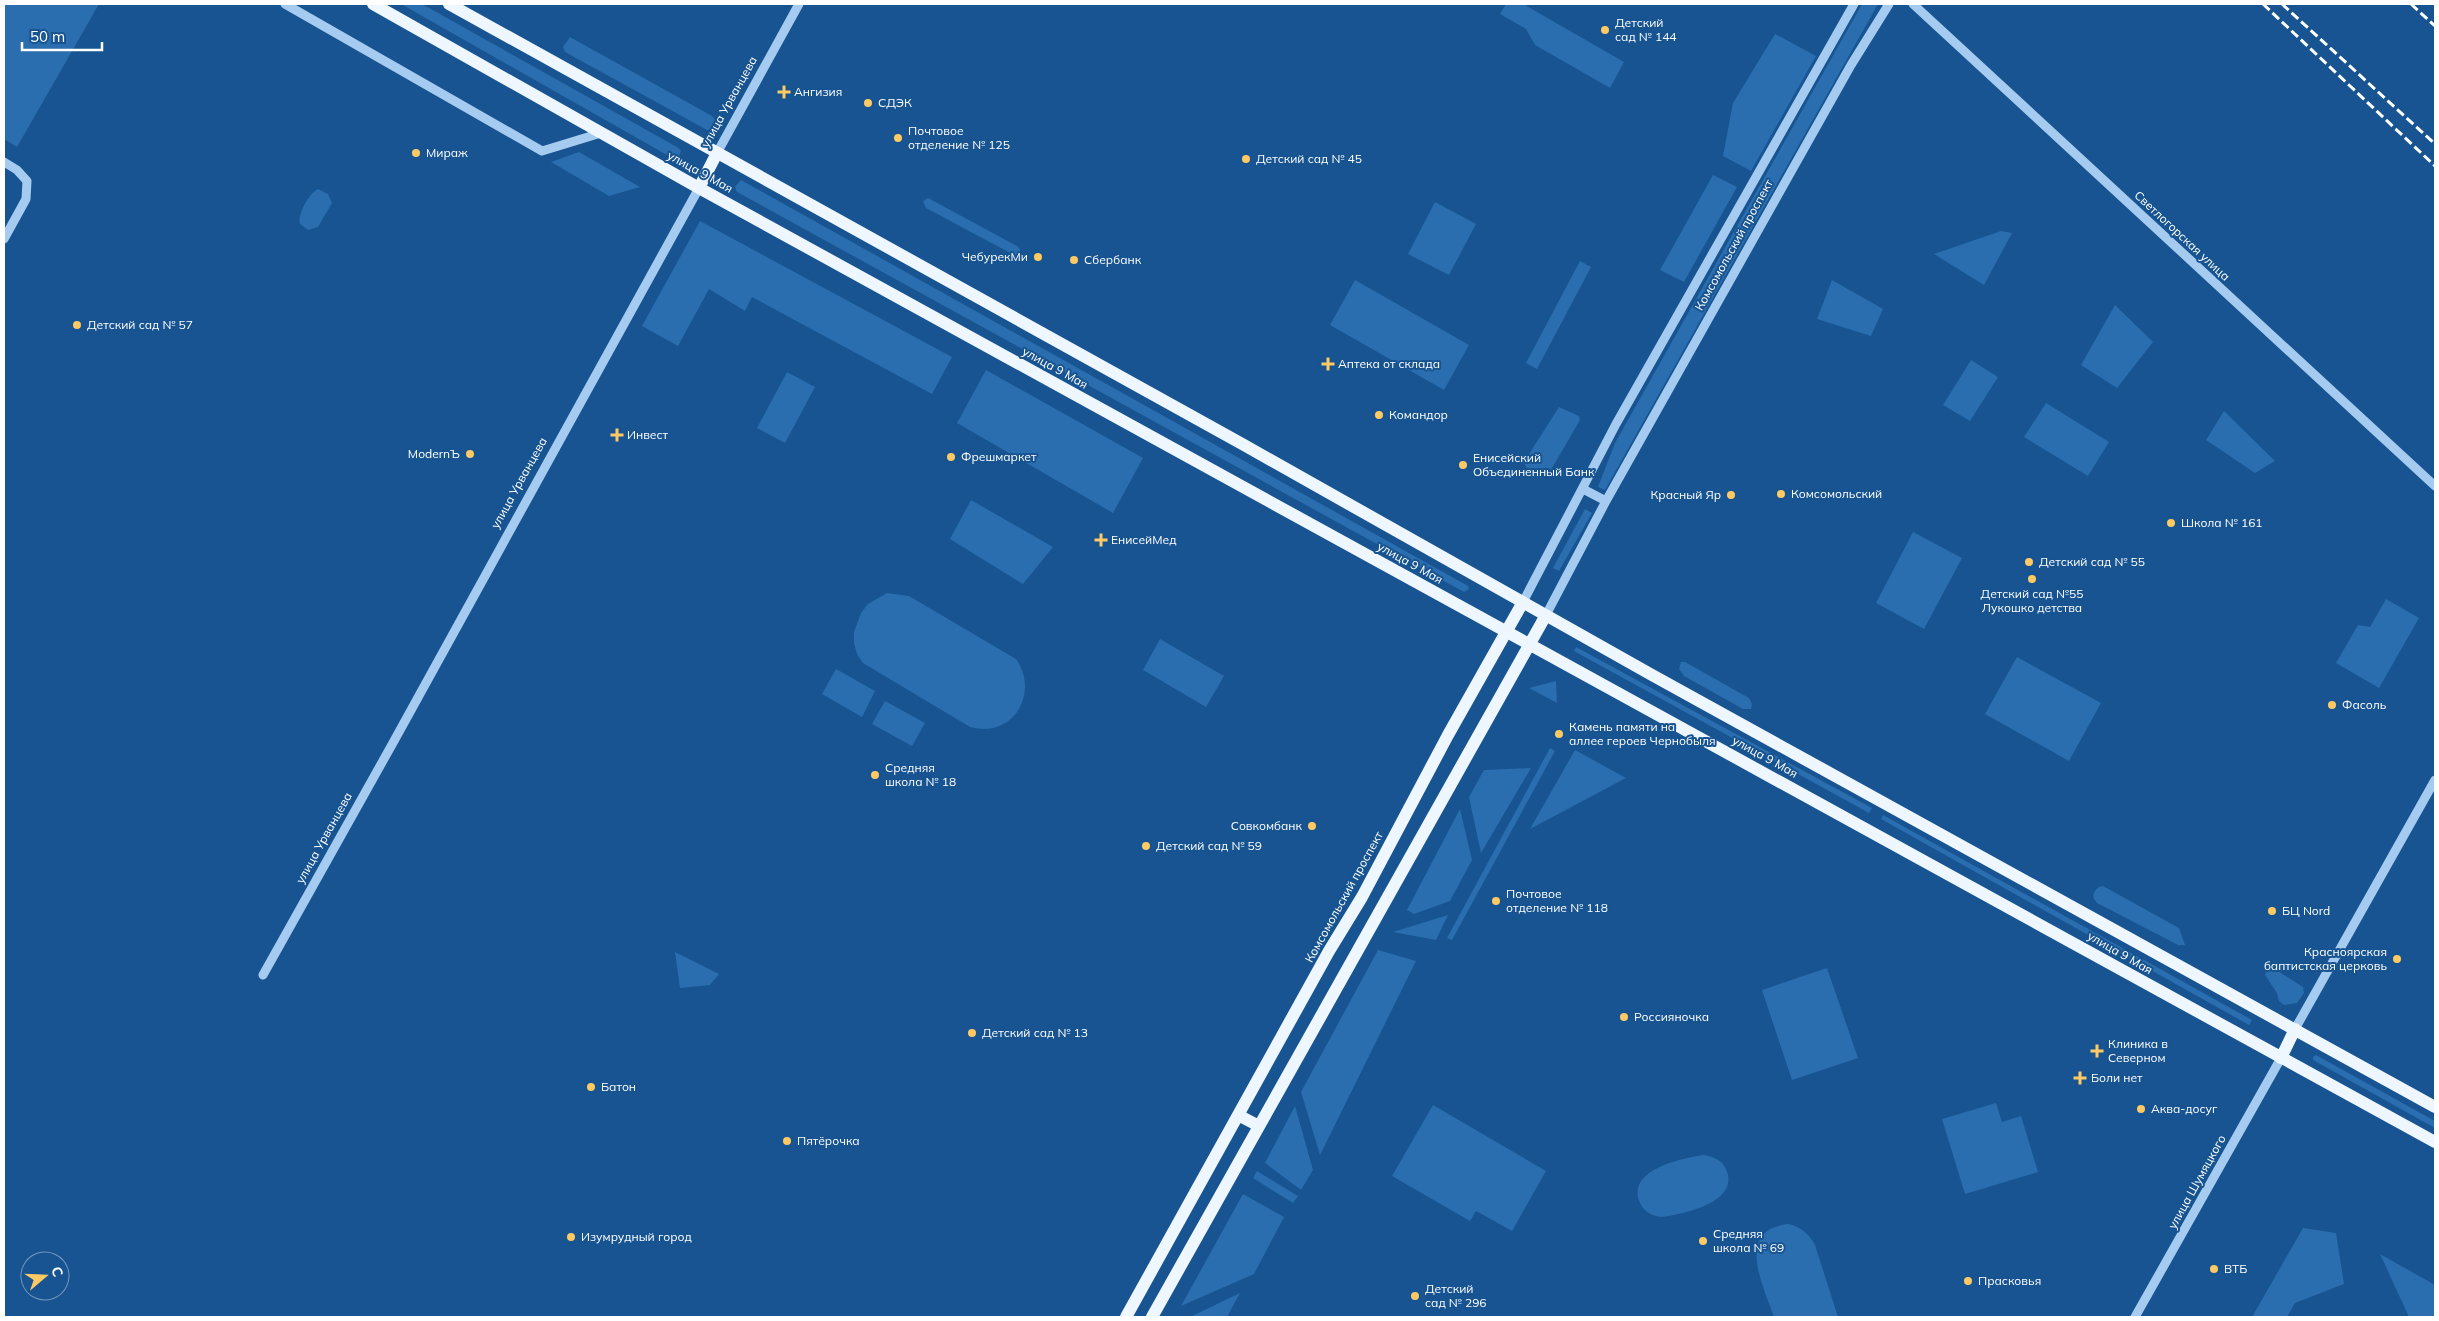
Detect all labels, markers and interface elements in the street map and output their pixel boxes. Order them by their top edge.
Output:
place label: Детский сад № 144 [1615,15,1677,44]
scale bar [22,20,102,52]
marker: Детский сад № 144 [1599,24,1611,36]
text: 50 m [30,27,65,46]
street label: улица Урванцева [697,54,760,150]
place label: Ангизия [794,84,842,99]
marker: Ангизия [778,86,790,98]
place label: СДЭК [878,95,912,110]
marker: СДЭК [862,97,874,109]
place label: Почтовое отделение № 125 [908,123,1010,152]
marker: Почтовое отделение № 125 [892,132,904,144]
place label: Мираж [426,145,468,160]
marker: Мираж [410,147,422,159]
street label: улица 9 Мая [665,147,736,196]
place label: Детский сад № 45 [1256,151,1362,166]
marker: Детский сад № 45 [1240,153,1252,165]
street label: Комсомольский проспект [1691,176,1776,313]
street label: Светлогорская улица [2131,187,2233,284]
place label: ЧебурекМи [962,249,1028,264]
marker: ЧебурекМи [1032,251,1044,263]
place label: Сбербанк [1084,252,1142,267]
marker: Сбербанк [1068,254,1080,266]
place label: Детский сад № 57 [87,317,193,332]
marker: Детский сад № 57 [71,319,83,331]
street label: улица 9 Мая [1020,343,1091,392]
place label: Аптека от склада [1338,356,1440,371]
marker: Аптека от склада [1322,358,1334,370]
place label: Командор [1389,407,1448,422]
marker: Командор [1373,409,1385,421]
place label: Инвест [627,427,669,442]
marker: Инвест [611,429,623,441]
street label: улица Урванцева [487,435,550,531]
place label: ModernЪ [408,446,460,461]
marker: ModernЪ [464,448,476,460]
place label: Фрешмаркет [961,449,1037,464]
place label: Енисейский Объединенный Банк [1473,450,1595,479]
marker: Фрешмаркет [945,451,957,463]
marker: Енисейский Объединенный Банк [1457,459,1469,471]
place label: Комсомольский [1791,486,1882,501]
place label: Красный Яр [1650,487,1721,502]
marker: Комсомольский [1775,488,1787,500]
marker: Красный Яр [1725,489,1737,501]
place label: Школа № 161 [2181,515,2263,530]
marker: Школа № 161 [2165,517,2177,529]
place label: ЕнисейМед [1111,532,1176,547]
marker: ЕнисейМед [1095,534,1107,546]
street label: улица 9 Мая [1375,538,1446,587]
place label: Детский сад № 55 [2039,554,2145,569]
marker: Детский сад № 55 [2023,556,2035,568]
marker: Детский сад №55 Лукошко детства [2026,573,2038,585]
place label: Детский сад №55 Лукошко детства [1981,586,2083,615]
place label: Фасоль [2342,697,2387,712]
marker: Фасоль [2326,699,2338,711]
place label: Камень памяти на аллее героев Чернобыля [1569,719,1716,748]
marker: Камень памяти на аллее героев Чернобыля [1553,728,1565,740]
street label: улица 9 Мая [1730,732,1801,781]
place label: Средняя школа № 18 [885,760,956,789]
marker: Средняя школа № 18 [869,769,881,781]
street label: улица Урванцева [292,790,355,886]
place label: Совкомбанк [1231,818,1303,833]
marker: Совкомбанк [1306,820,1318,832]
street label: Комсомольский проспект [1301,828,1386,965]
place label: Детский сад № 59 [1156,838,1262,853]
marker: Детский сад № 59 [1140,840,1152,852]
place label: Почтовое отделение № 118 [1506,886,1608,915]
marker: Почтовое отделение № 118 [1490,895,1502,907]
place label: БЦ Nord [2282,903,2330,918]
marker: БЦ Nord [2266,905,2278,917]
street label: улица 9 Мая [2085,928,2155,977]
place label: Красноярская баптистская церковь [2264,944,2387,973]
marker: Красноярская баптистская церковь [2391,953,2403,965]
place label: Россияночка [1634,1009,1709,1024]
marker: Россияночка [1618,1011,1630,1023]
place label: Детский сад № 13 [982,1025,1088,1040]
marker: Детский сад № 13 [966,1027,978,1039]
place label: Клиника в Северном [2108,1036,2168,1065]
marker: Клиника в Северном [2090,1044,2104,1058]
place label: Боли нет [2091,1070,2143,1085]
marker: Боли нет [2073,1071,2087,1085]
place label: Батон [601,1079,636,1094]
marker: Батон [585,1081,597,1093]
place label: Аква-досуг [2151,1101,2218,1116]
marker: Аква-досуг [2135,1103,2147,1115]
street label: улица Шумяцкого [2164,1132,2229,1231]
place label: Пятёрочка [797,1133,860,1148]
marker: Пятёрочка [781,1135,793,1147]
place label: Средняя школа № 69 [1713,1226,1784,1255]
place label: Изумрудный город [581,1229,692,1244]
marker: Изумрудный город [565,1231,577,1243]
marker: Средняя школа № 69 [1697,1235,1709,1247]
north arrow [20,1251,70,1301]
place label: ВТБ [2224,1261,2247,1276]
marker: ВТБ [2208,1263,2220,1275]
text: С [47,1264,67,1279]
place label: Прасковья [1978,1273,2041,1288]
marker: Прасковья [1962,1275,1974,1287]
place label: Детский сад № 296 [1425,1281,1487,1310]
marker: Детский сад № 296 [1409,1290,1421,1302]

